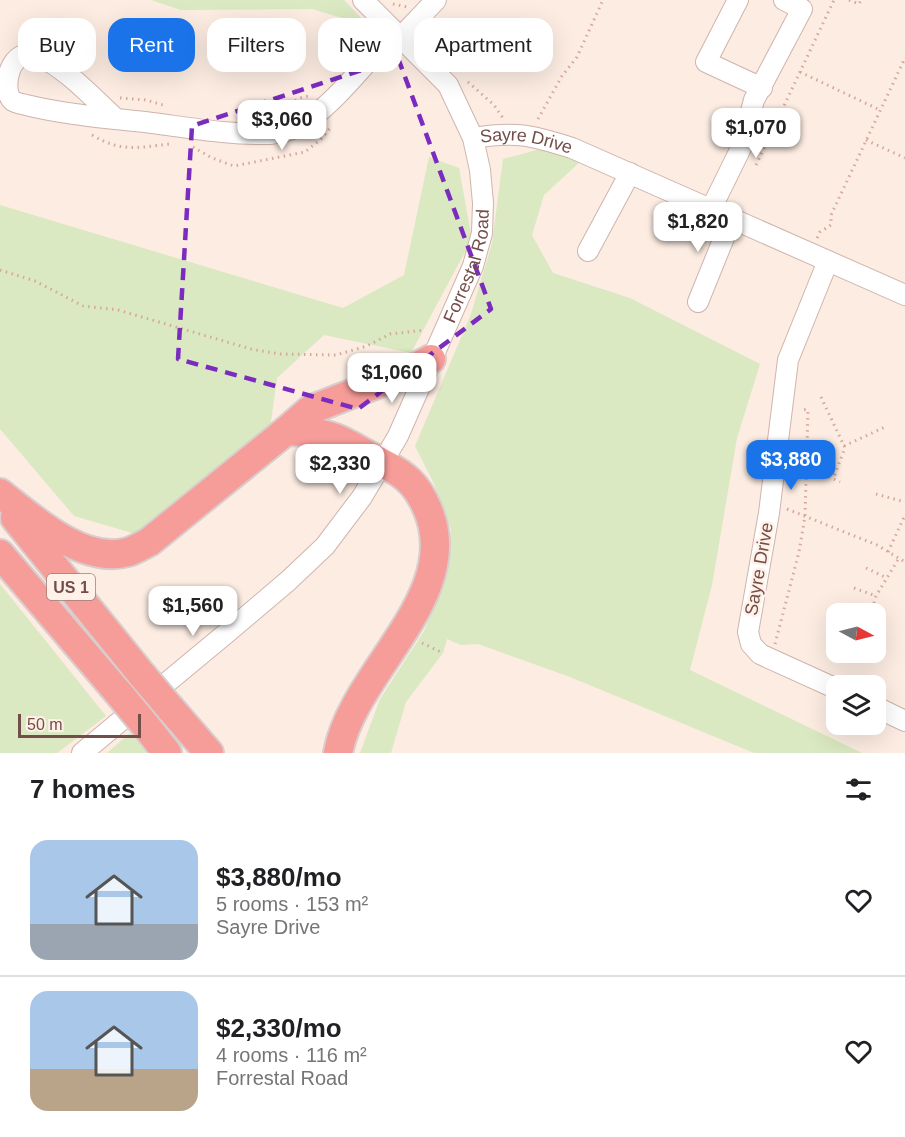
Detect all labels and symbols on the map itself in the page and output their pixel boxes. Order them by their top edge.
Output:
pin: $3,060 [233,100,331,151]
pin: $1,070 [707,108,805,159]
street label: Sayre Drive [479,125,575,158]
pin: $1,820 [649,202,747,253]
street label: Forrestal Road [439,209,493,326]
pin: $1,060 [343,353,441,404]
pin: $3,880 [742,440,840,491]
pin: $2,330 [291,444,389,495]
street label: Sayre Drive [741,521,777,617]
road number: US 1 [47,574,95,600]
pin: $1,560 [144,586,242,637]
north arrow [826,603,886,663]
scale bar [18,711,141,738]

